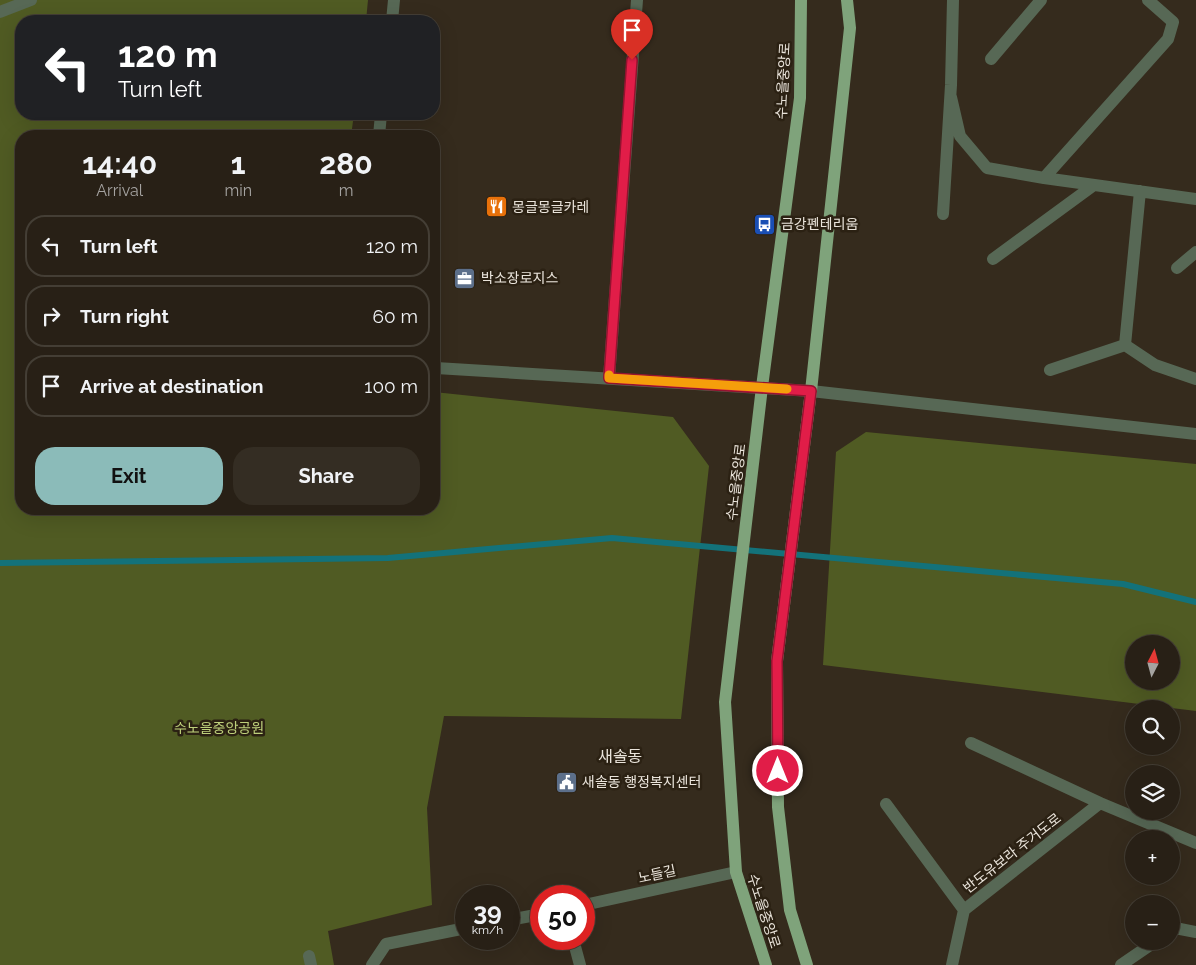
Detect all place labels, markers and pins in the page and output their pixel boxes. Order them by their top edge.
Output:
pin [611,9,653,60]
restaurant icon: 몽글몽글카레 [484,195,508,219]
place label: 몽글몽글카레 [512,199,589,215]
bus stop icon: 금강펜테리움 [753,212,777,236]
place label: 금강펜테리움 [781,216,858,232]
office icon: 박소장로지스 [453,266,477,290]
place label: 박소장로지스 [481,270,558,286]
public building icon: 새솔동 행정복지센터 [554,770,578,794]
place label: 새솔동 행정복지센터 [582,774,702,790]

